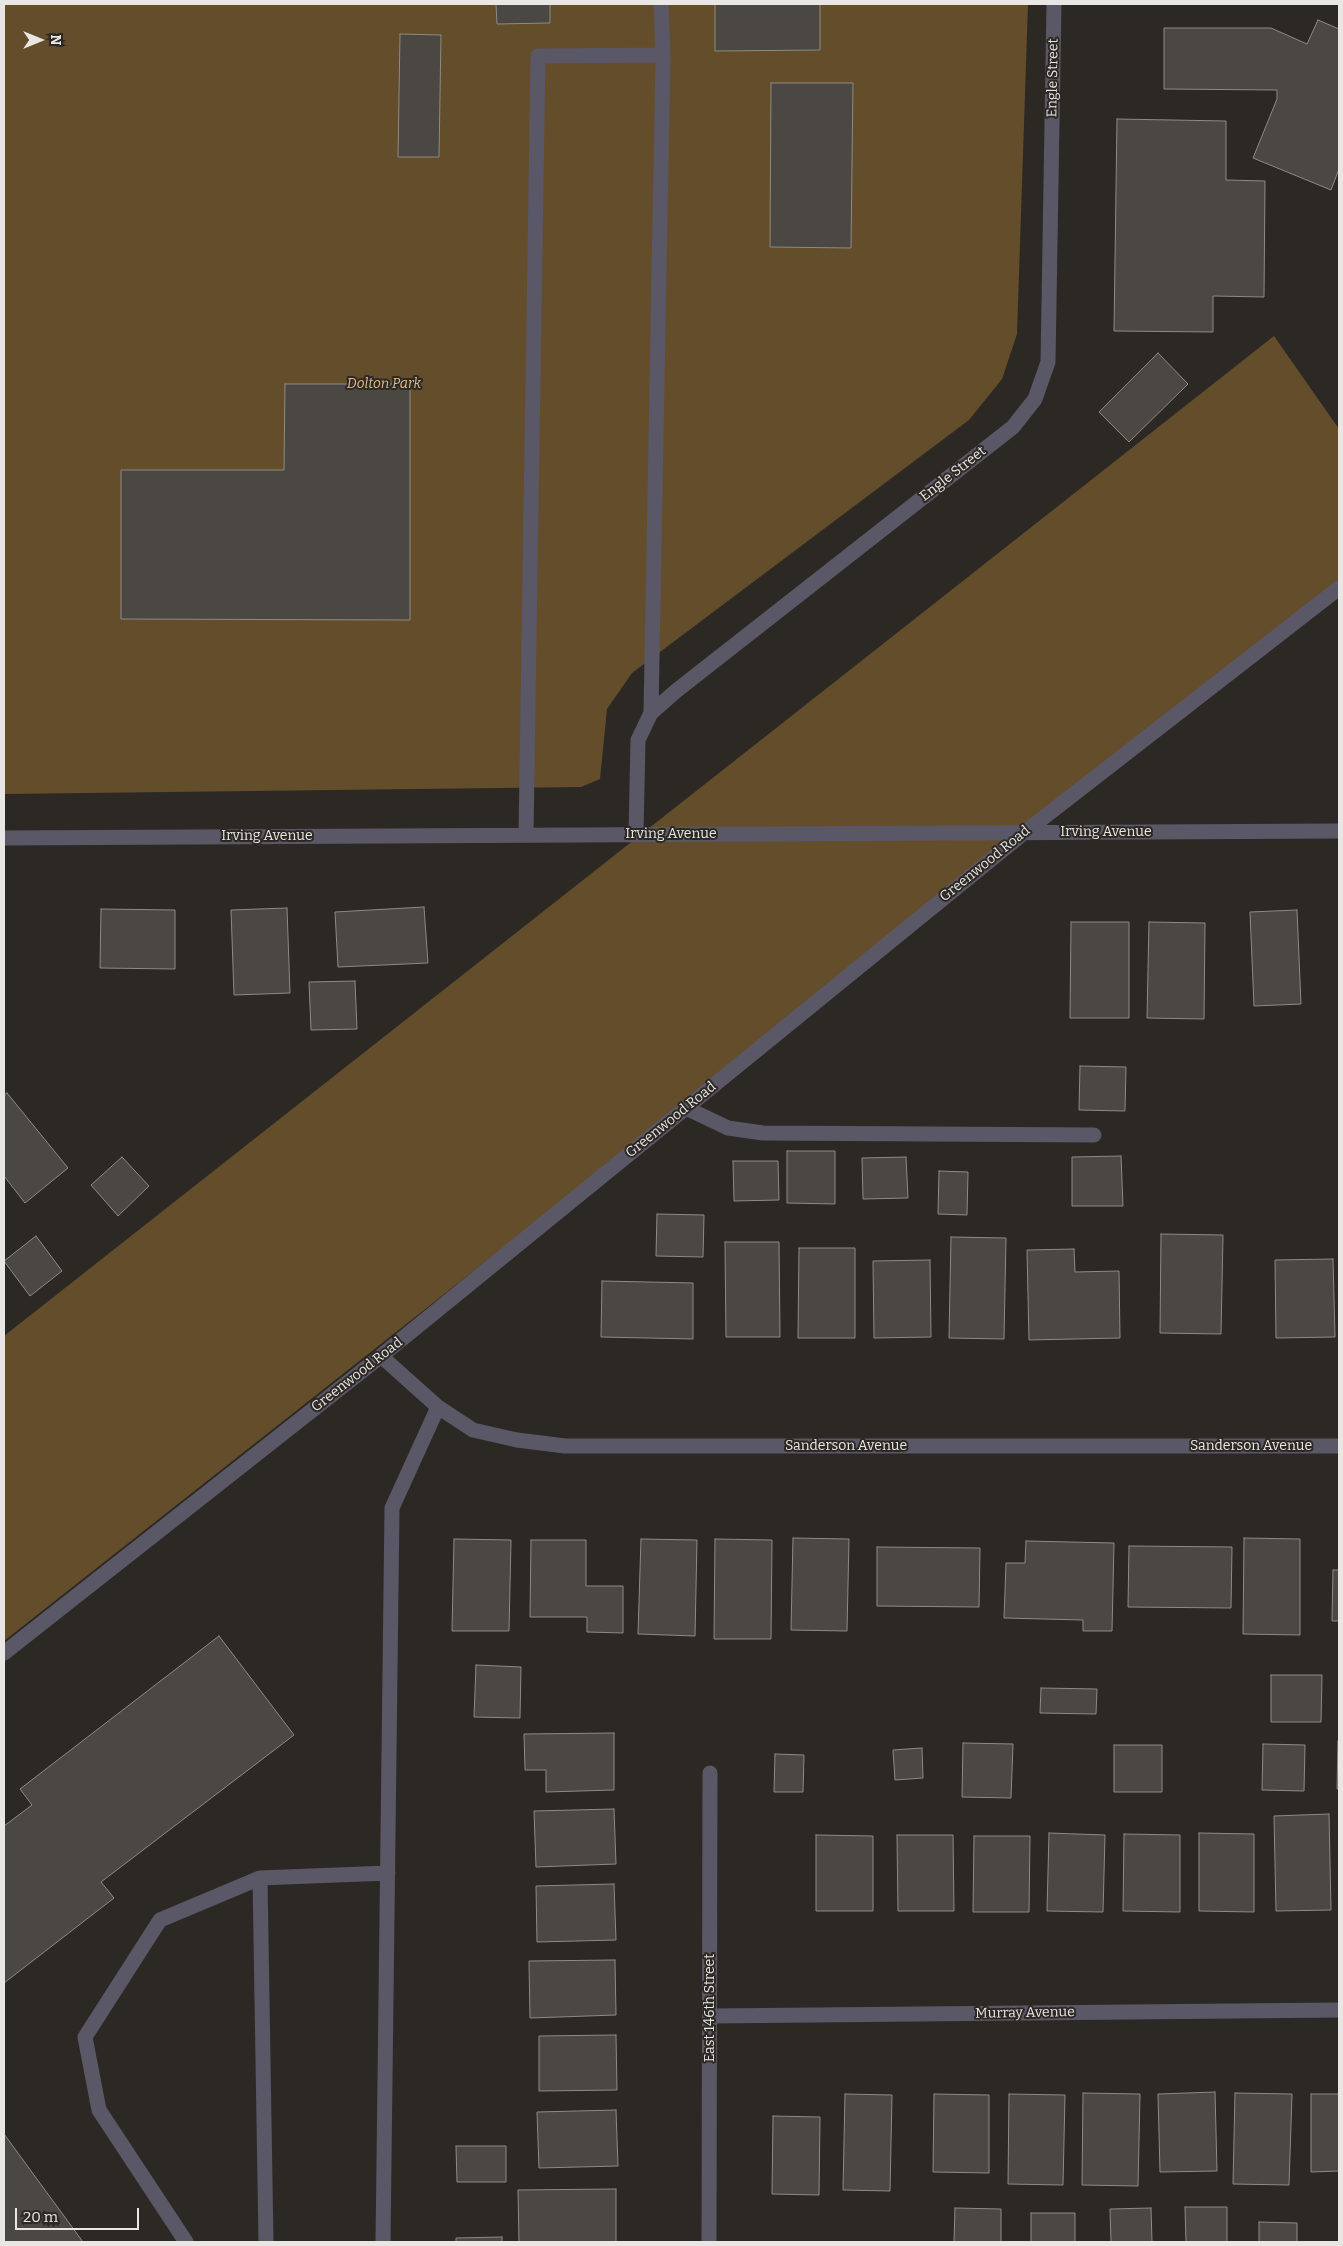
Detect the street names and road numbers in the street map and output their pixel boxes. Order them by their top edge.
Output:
street label: Engle Street [1044,38,1062,118]
street label: Engle Street [917,443,989,505]
street label: Greenwood Road [937,823,1033,905]
street label: Irving Avenue [1060,824,1152,840]
street label: Irving Avenue [625,826,717,842]
street label: Irving Avenue [221,828,313,844]
street label: Greenwood Road [623,1079,719,1161]
street label: Greenwood Road [308,1334,406,1416]
street label: Sanderson Avenue [785,1438,907,1454]
street label: Sanderson Avenue [1190,1438,1312,1454]
street label: East 146th Street [702,1954,718,2062]
street label: Murray Avenue [975,2004,1075,2022]

